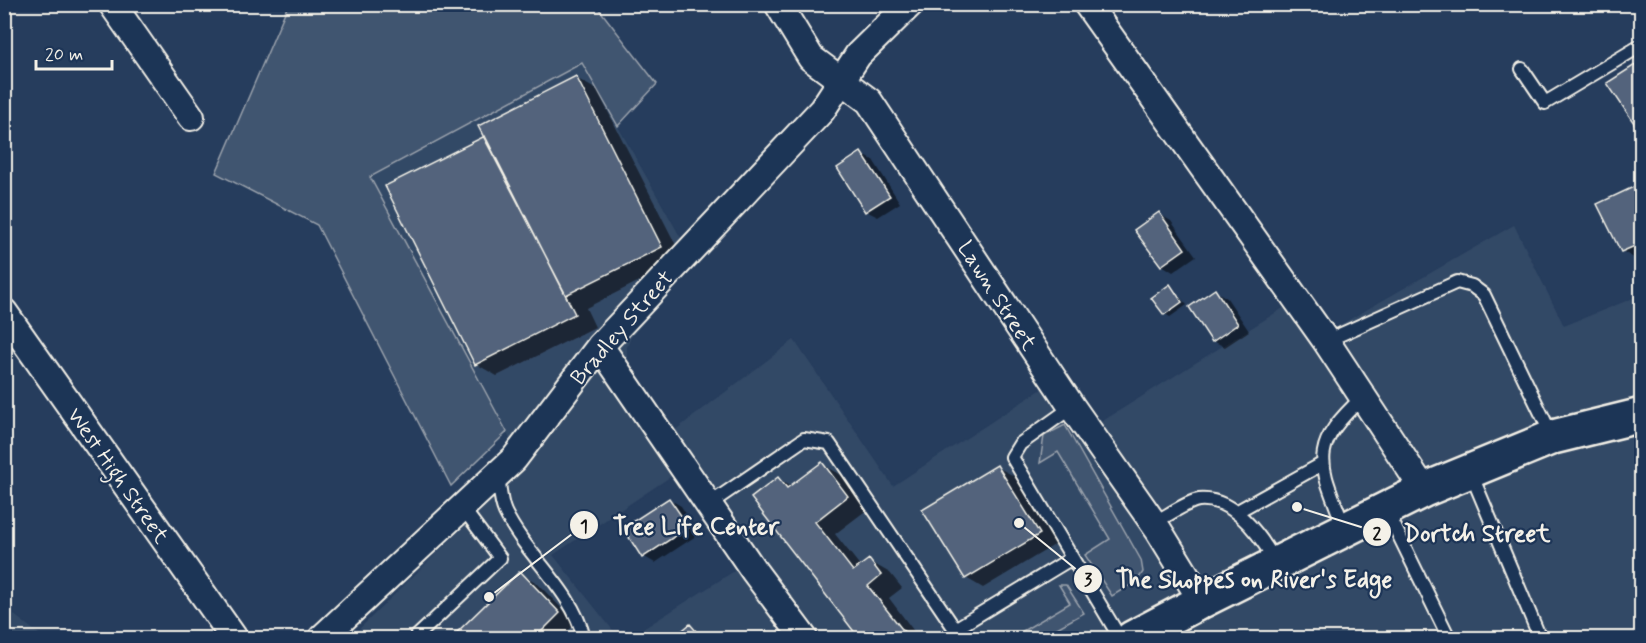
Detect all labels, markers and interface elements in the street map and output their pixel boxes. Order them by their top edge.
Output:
scale bar [36,33,112,71]
text: 20 m [45,43,83,67]
street label: Lawn Street [950,236,1042,356]
street label: Bradley Street [565,265,680,392]
street label: West High Street [58,403,175,551]
callout: Tree Life Center [569,504,794,546]
callout: Dortch Street [1362,511,1563,553]
text: Tree Life Center [613,512,780,543]
text: 1 [580,515,588,539]
text: Dortch Street [1404,519,1551,550]
text: 2 [1373,522,1382,546]
callout: The Shoppes on River's Edge [1073,558,1404,600]
text: The Shoppes on River's Edge [1116,565,1392,599]
text: 3 [1084,568,1093,592]

